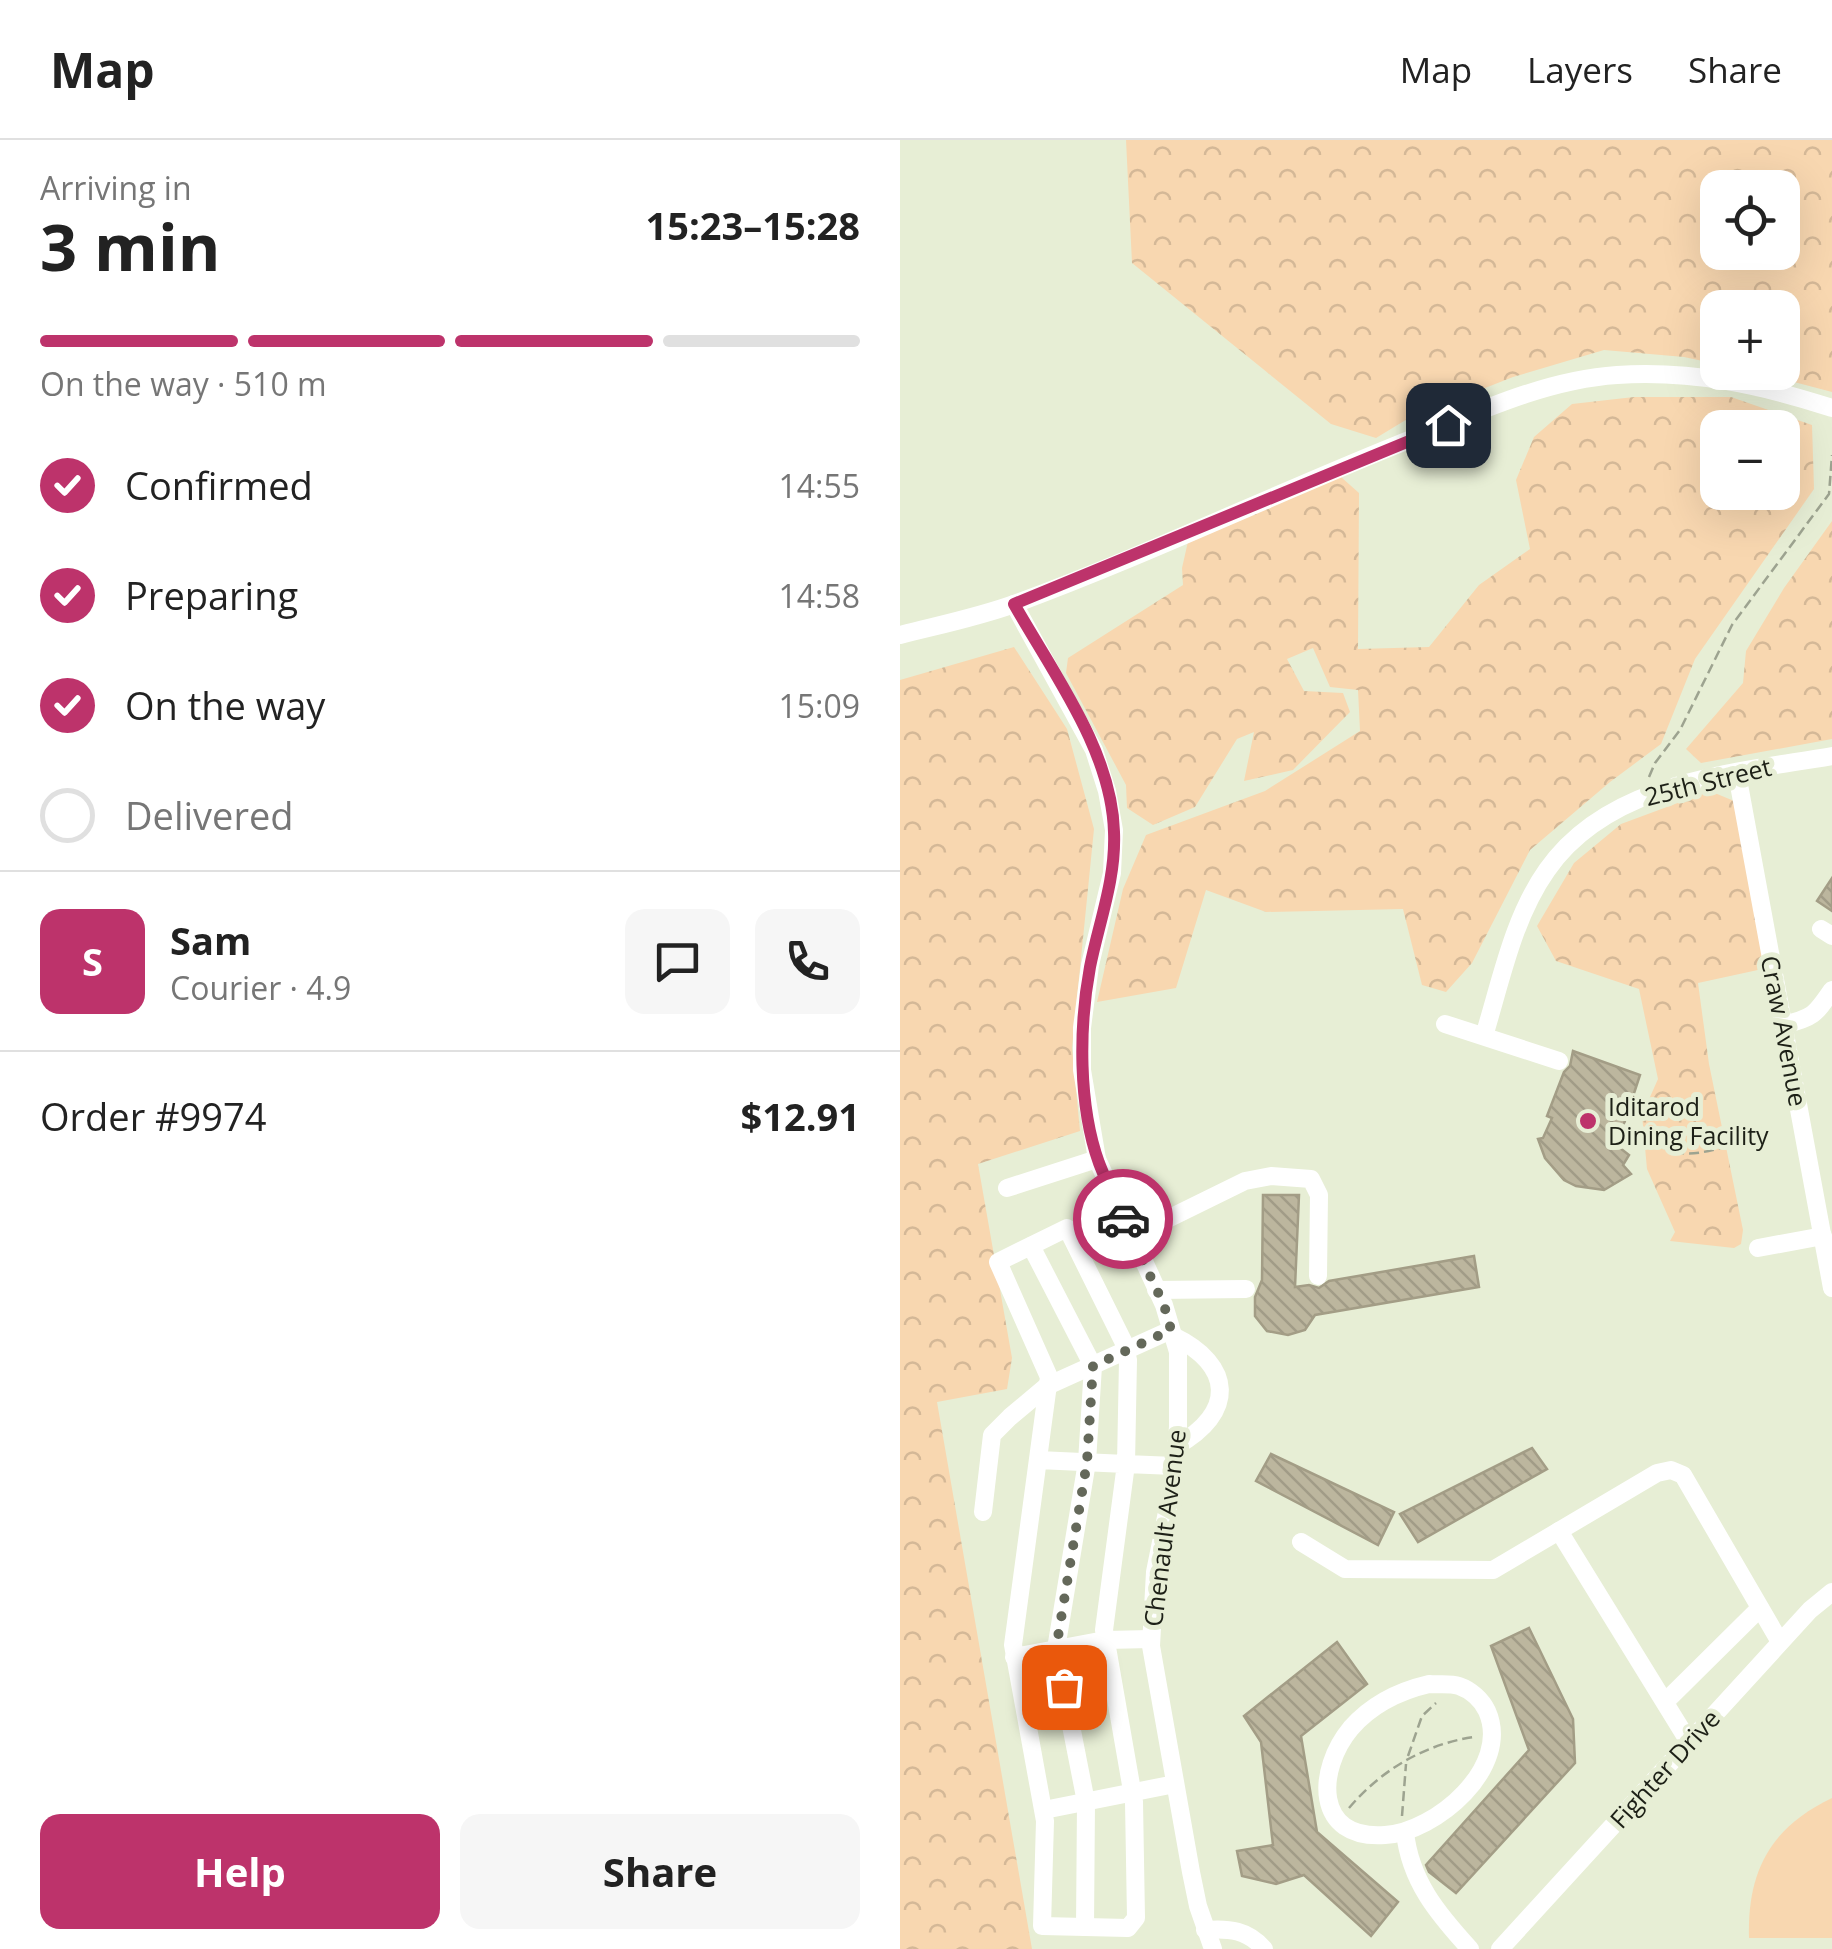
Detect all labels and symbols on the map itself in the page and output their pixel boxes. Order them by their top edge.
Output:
pin [1406,383,1491,468]
street label: 25th Street [1641,749,1775,813]
street label: Craw Avenue [1754,953,1816,1109]
place label: Iditarod Dining Facility [1608,1089,1769,1152]
marker: Iditarod Dining Facility [1577,1110,1599,1132]
courier [1073,1169,1173,1269]
street label: Chenault Avenue [1135,1427,1193,1628]
pin [1022,1645,1107,1730]
street label: Fighter Drive [1602,1702,1727,1835]

